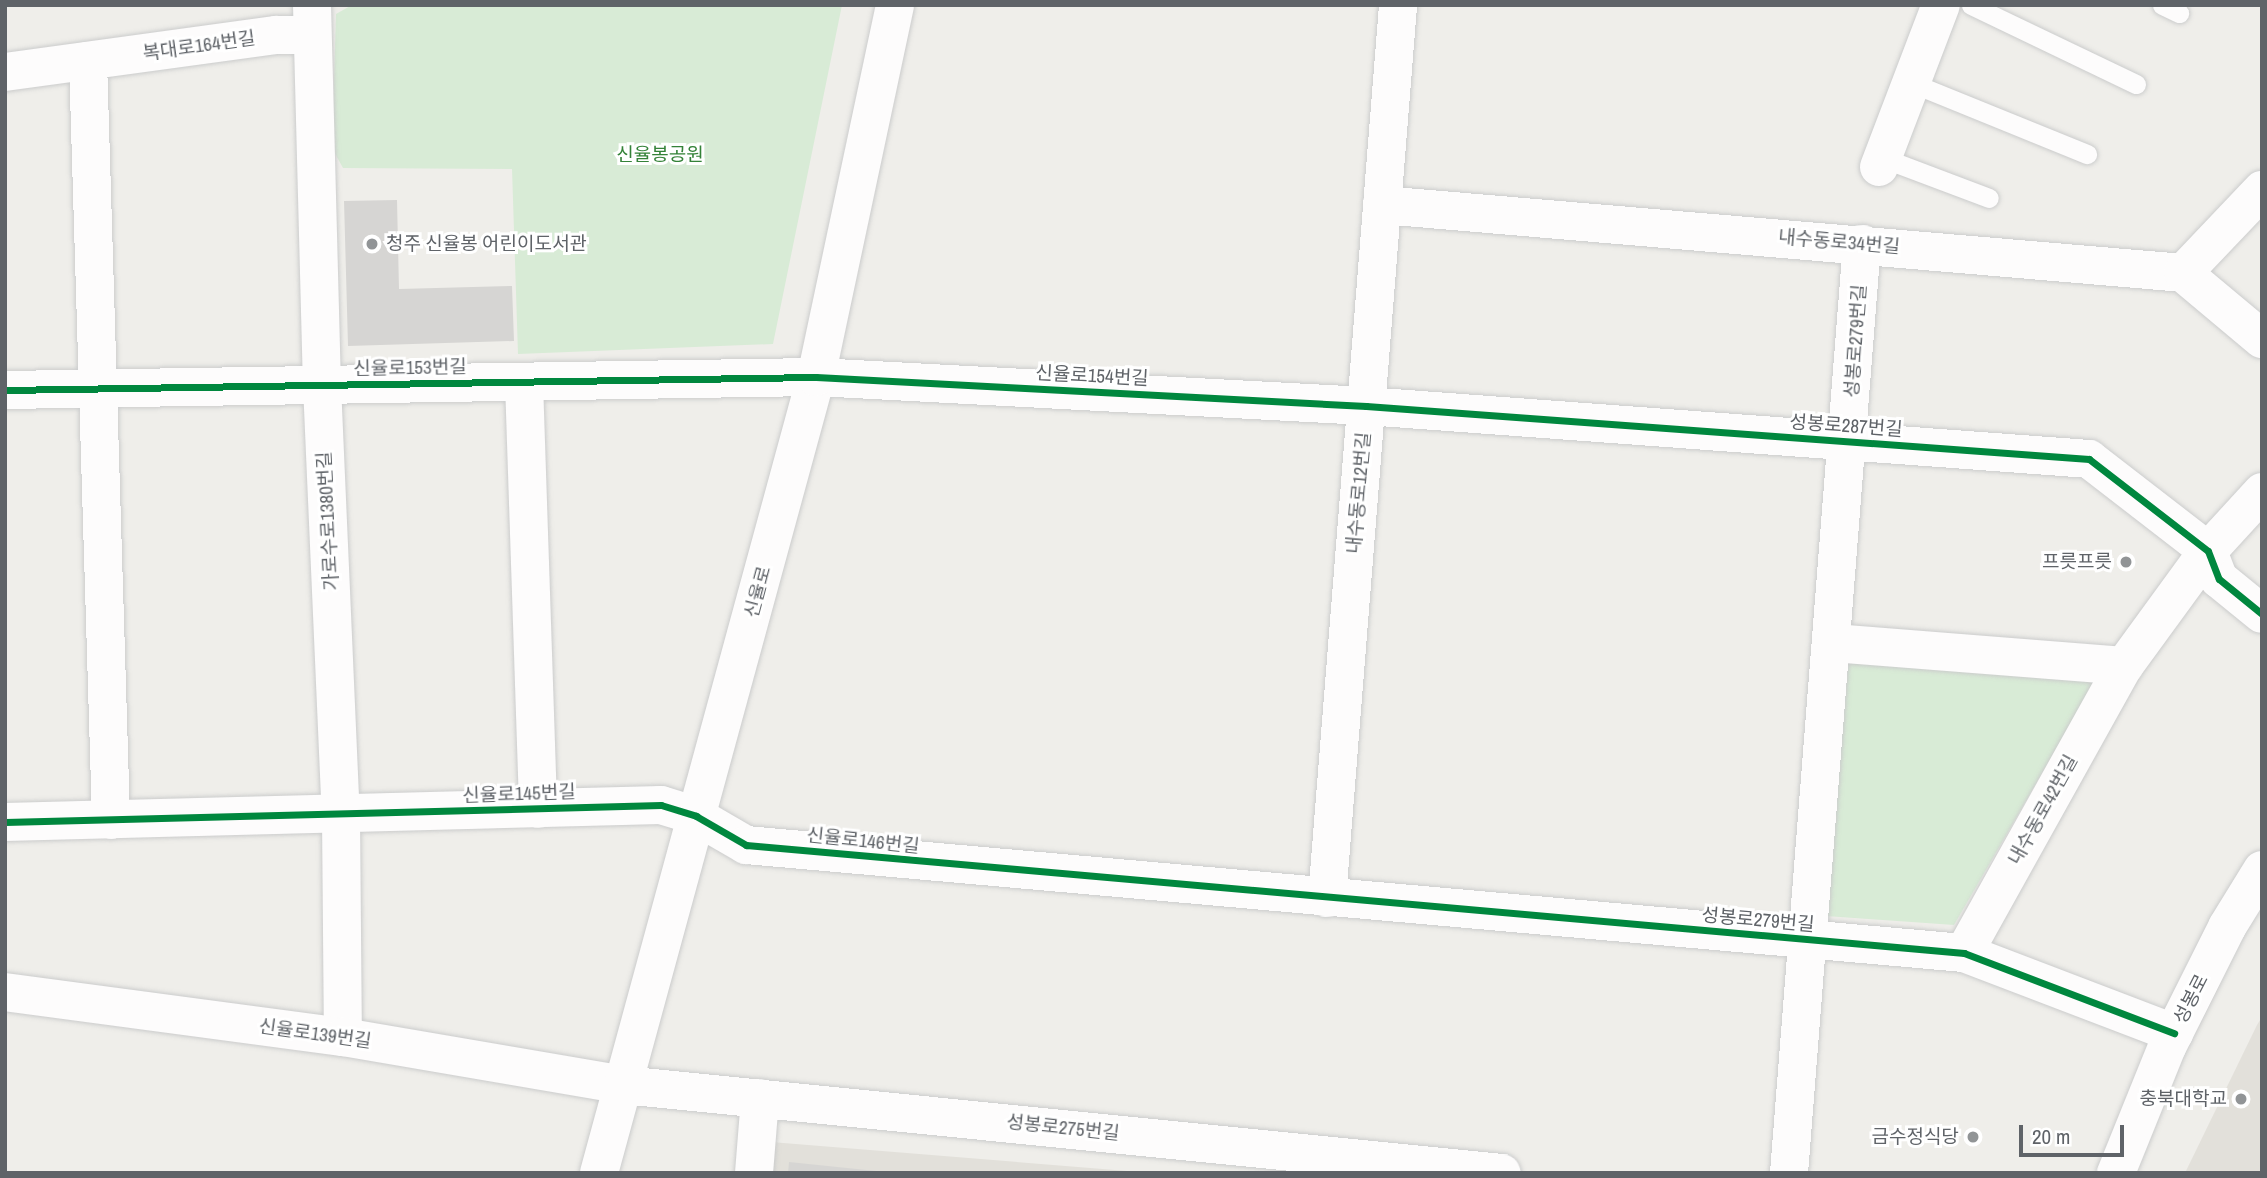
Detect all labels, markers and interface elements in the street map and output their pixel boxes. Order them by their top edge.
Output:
street label: 복대로164번길 [141,27,257,65]
park label: 신율봉공원 [616,144,704,166]
street label: 내수동로34번길 [1777,225,1901,259]
place label: 청주 신율봉 어린이도서관 [386,233,587,255]
marker: 청주 신율봉 어린이도서관 [364,236,380,252]
street label: 성봉로279번길 [1841,284,1871,398]
street label: 신율로153번길 [353,356,467,380]
street label: 신율로154번길 [1035,362,1149,390]
street label: 성봉로287번길 [1789,411,1903,441]
street label: 내수동로12번길 [1342,431,1376,555]
street label: 가로수로1380번길 [313,451,343,591]
place label: 프릇프릇 [2042,551,2112,573]
marker: 프릇프릇 [2118,554,2134,570]
street label: 신율로 [740,564,776,620]
street label: 내수동로42번길 [2003,751,2083,869]
street label: 신율로145번길 [462,781,576,807]
street label: 신율로146번길 [805,824,921,858]
street label: 성봉로279번길 [1701,904,1815,936]
street label: 성봉로 [2169,970,2213,1028]
street label: 신율로139번길 [257,1015,373,1053]
place label: 충북대학교 [2140,1088,2227,1110]
marker: 충북대학교 [2233,1091,2249,1107]
street label: 성봉로275번길 [1005,1111,1121,1145]
scale bar [2022,1112,2127,1156]
text: 20 m [2032,1122,2070,1151]
place label: 금수정식당 [1872,1126,1959,1148]
marker: 금수정식당 [1965,1129,1981,1145]

